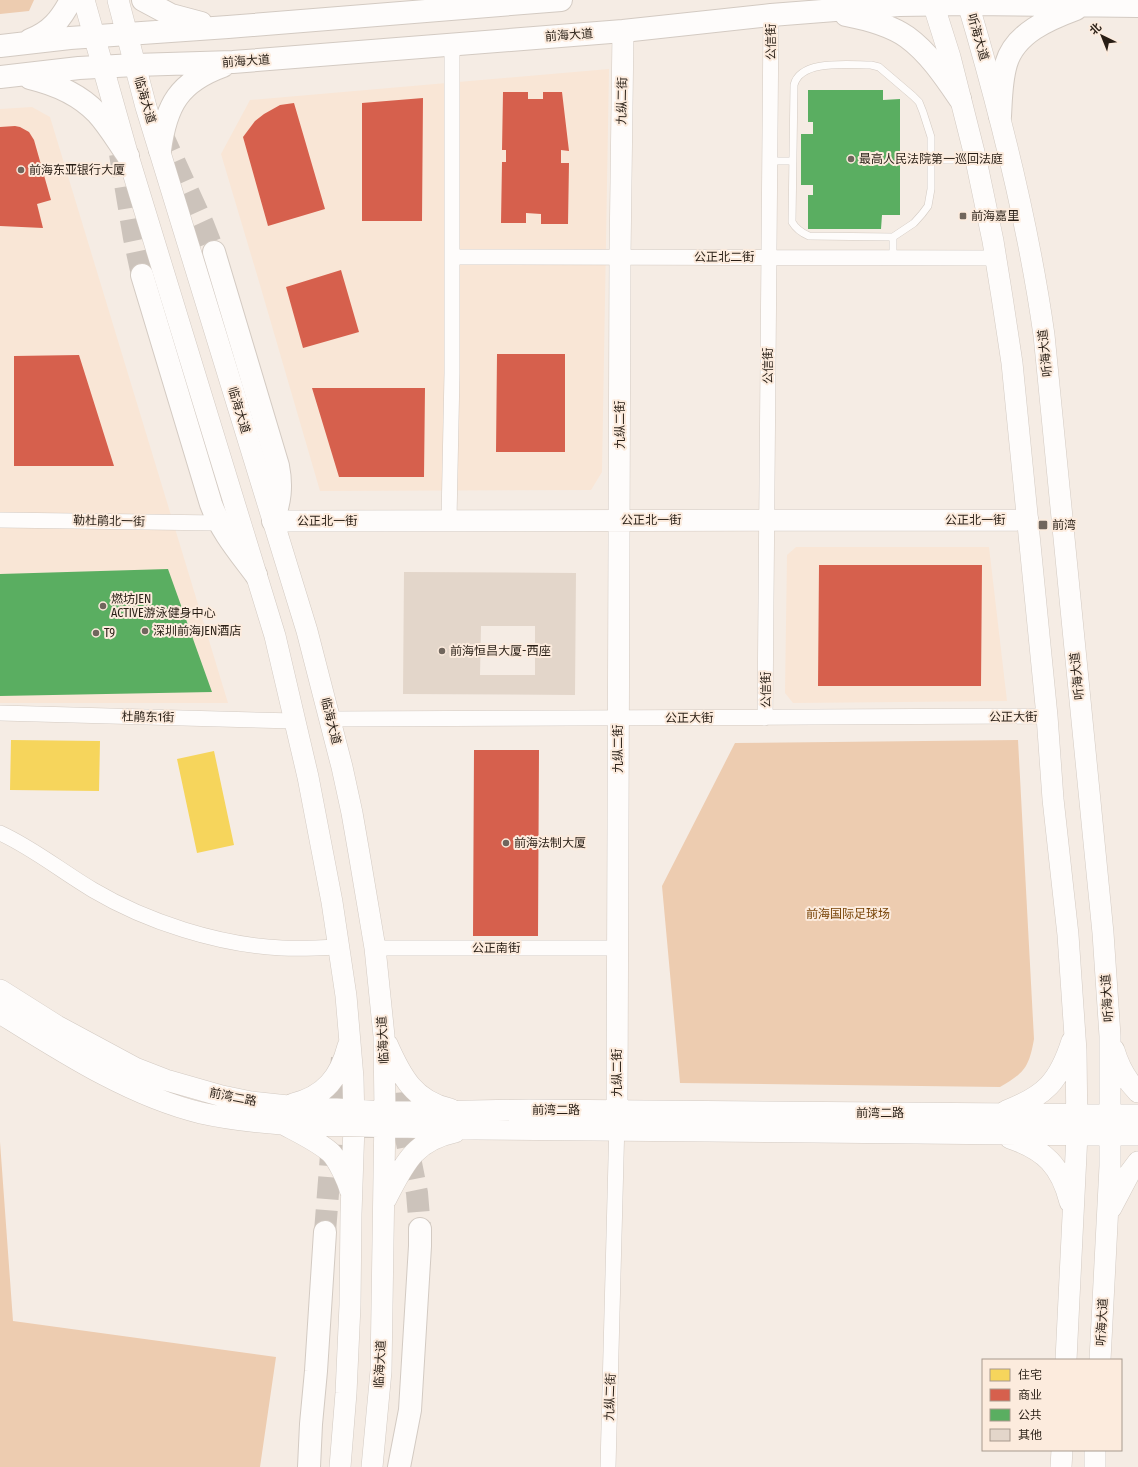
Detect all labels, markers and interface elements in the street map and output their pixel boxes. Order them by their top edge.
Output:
street label: 听海大道 [965,12,991,62]
north arrow [1082,16,1122,56]
text: 北 [1087,21,1104,38]
street label: 公信街 [764,24,778,60]
street label: 前海大道 [545,26,593,44]
street label: 前海大道 [222,52,270,70]
street label: 临海大道 [132,75,158,125]
street label: 九纵二街 [615,77,629,125]
place label: 最高人民法院第一巡回法庭 [859,152,1003,166]
marker: 最高人民法院第一巡回法庭 [846,154,856,164]
place label: 前海东亚银行大厦 [29,163,125,177]
marker: 前海东亚银行大厦 [16,165,26,175]
place label: 前海嘉里 [971,209,1019,223]
marker: 前海嘉里 [958,211,968,221]
street label: 公正北二街 [694,250,754,264]
street label: 听海大道 [1036,328,1054,378]
street label: 公信街 [761,348,775,384]
street label: 临海大道 [225,385,253,435]
street label: 九纵二街 [613,401,627,449]
street label: 勒杜鹃北一街 [73,513,145,529]
street label: 公正北一街 [621,513,681,527]
street label: 公正北一街 [945,513,1005,527]
street label: 公正北一街 [297,514,357,528]
place label: 前湾 [1052,518,1076,532]
marker: 前湾 [1037,519,1049,531]
place label: 燃坊JEN ACTIVE游泳健身中心 [111,592,216,620]
marker: 燃坊JEN ACTIVE游泳健身中心 [98,601,108,611]
place label: 深圳前海JEN酒店 [153,624,241,638]
place label: T9 [104,626,115,640]
marker: 深圳前海JEN酒店 [140,626,150,636]
marker: T9 [91,628,101,638]
place label: 前海恒昌大厦-西座 [450,644,550,658]
marker: 前海恒昌大厦-西座 [437,646,447,656]
street label: 听海大道 [1068,651,1086,701]
street label: 公信街 [759,672,773,708]
street label: 临海大道 [318,696,344,746]
street label: 杜鹃东1街 [122,710,174,724]
street label: 公正大街 [989,710,1037,724]
street label: 公正大街 [665,711,713,725]
street label: 九纵二街 [611,725,625,773]
place label: 前海法制大厦 [514,836,586,850]
marker: 前海法制大厦 [501,838,511,848]
park label: 前海国际足球场 [806,907,890,921]
street label: 公正南街 [472,941,520,955]
street label: 听海大道 [1098,974,1116,1022]
street label: 临海大道 [375,1016,391,1064]
street label: 九纵二街 [610,1049,624,1097]
street label: 前湾二路 [208,1086,258,1108]
street label: 前湾二路 [532,1103,580,1117]
street label: 前湾二路 [856,1106,904,1120]
street label: 听海大道 [1094,1298,1110,1346]
street label: 临海大道 [372,1340,388,1388]
legend [982,1359,1122,1451]
text: 住宅 [1018,1368,1042,1382]
street label: 九纵二街 [602,1373,618,1421]
text: 商业 [1018,1388,1042,1402]
text: 公共 [1018,1408,1042,1422]
text: 其他 [1018,1428,1042,1442]

